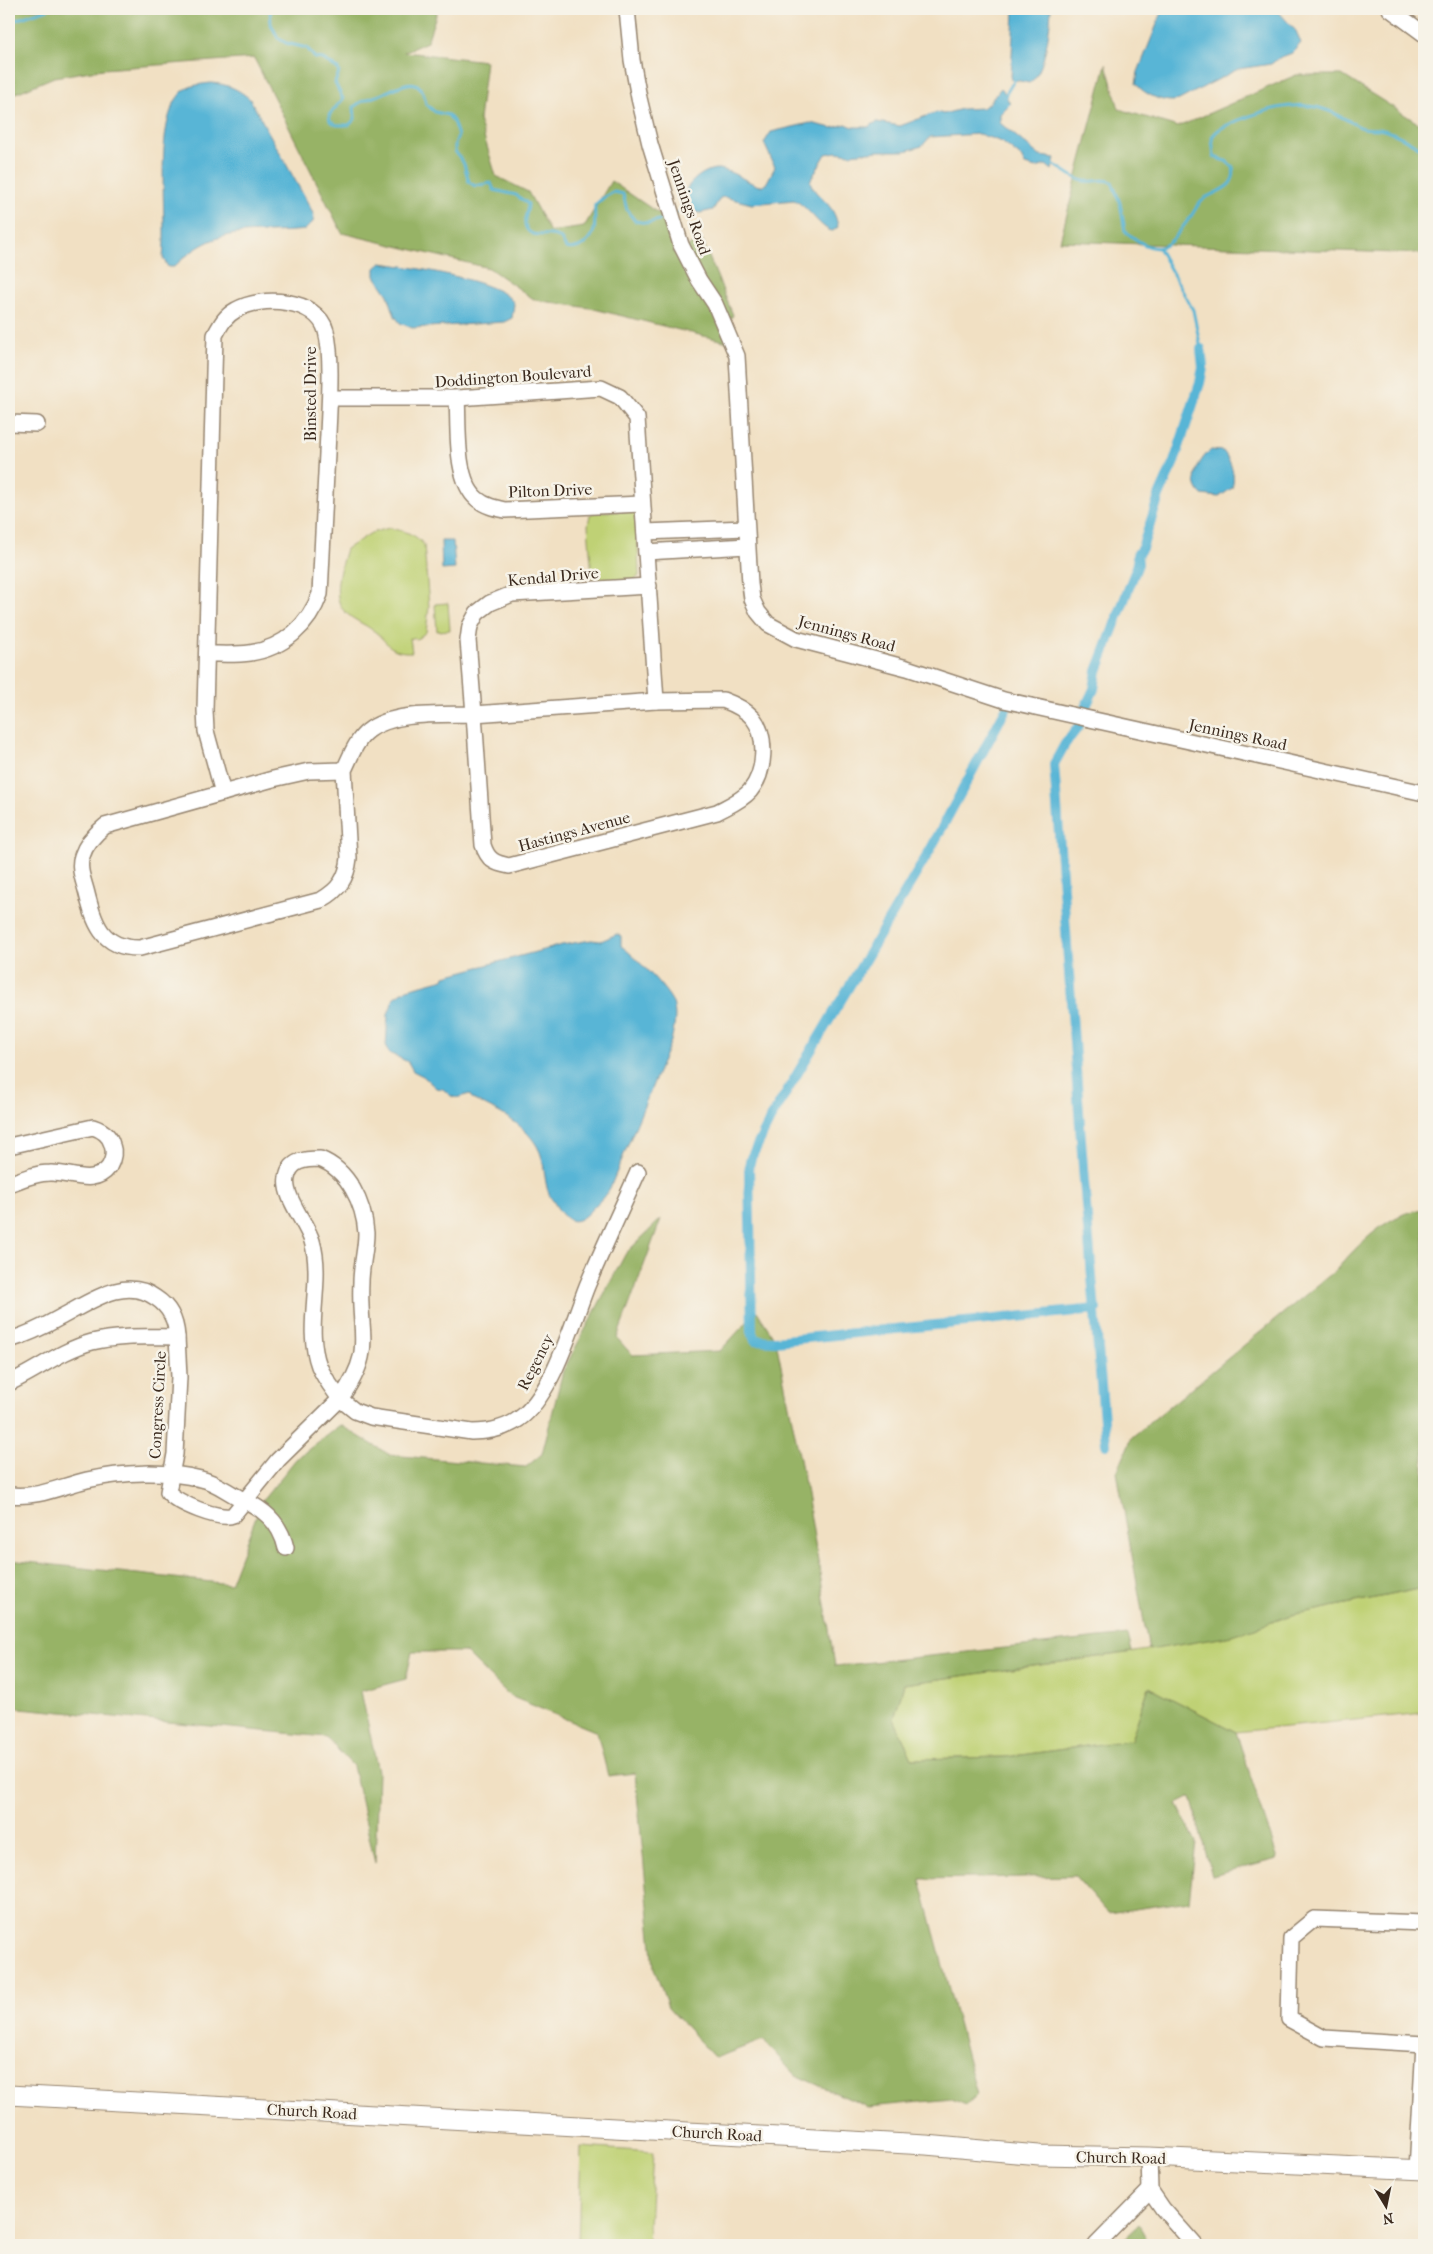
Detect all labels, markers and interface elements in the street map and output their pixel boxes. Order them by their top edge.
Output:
street label: Jennings Road [664,155,715,258]
street label: Binsted Drive [301,346,320,442]
street label: Doddington Boulevard [434,362,592,391]
street label: Pilton Drive [508,480,593,501]
street label: Kendal Drive [507,563,600,590]
street label: Jennings Road [794,611,898,656]
street label: Jennings Road [1185,714,1289,754]
street label: Hastings Avenue [516,807,632,856]
street label: Regency [513,1331,558,1393]
street label: Congress Circle [145,1351,170,1459]
street label: Church Road [266,2100,358,2123]
street label: Church Road [671,2122,763,2145]
street label: Church Road [1076,2147,1167,2168]
north arrow [1360,2182,1410,2232]
text: N [1381,2209,1395,2228]

